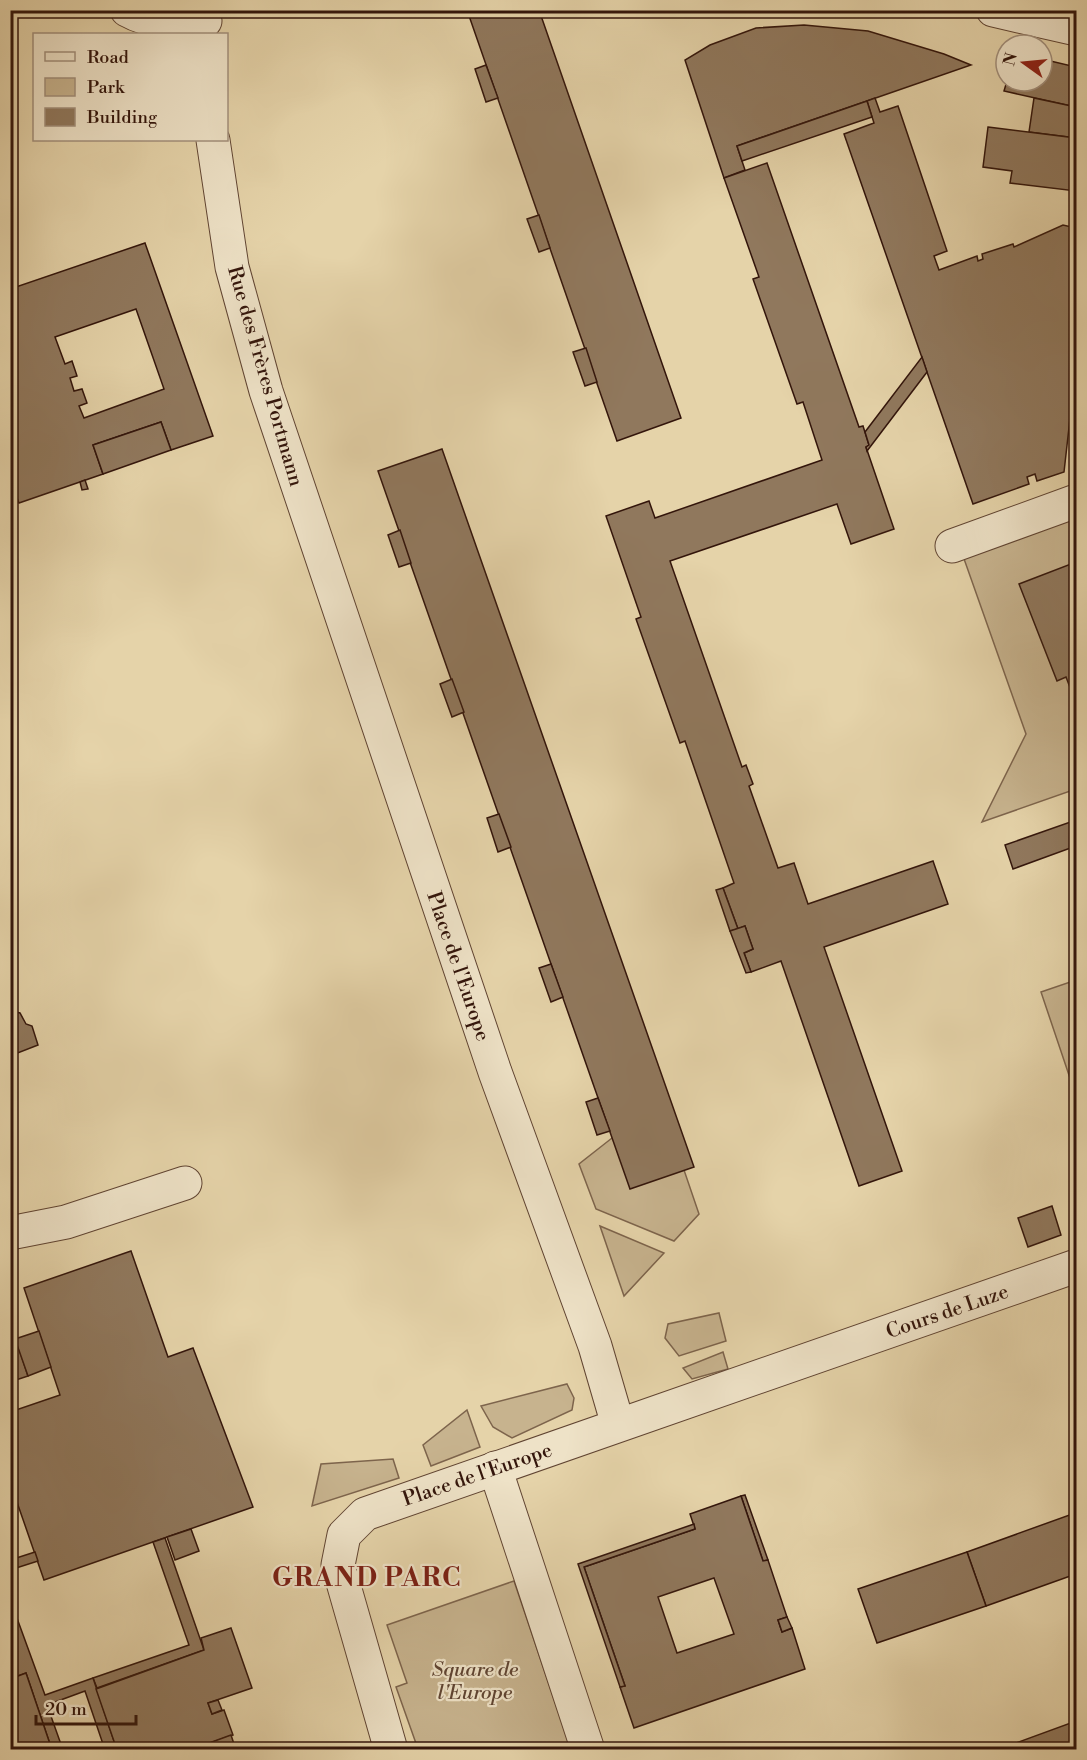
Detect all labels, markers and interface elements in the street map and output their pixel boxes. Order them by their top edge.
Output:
legend [33,33,228,141]
north arrow [994,33,1054,93]
text: Road [87,46,130,69]
text: N [999,50,1022,68]
text: Park [87,76,126,99]
text: Building [86,106,158,129]
street label: Rue des Frères Portmann [221,263,308,490]
street label: Place de l'Europe [420,888,495,1045]
street label: Cours de Luze [883,1280,1012,1345]
street label: Place de l'Europe [399,1438,556,1513]
district label: GRAND PARC [272,1562,462,1594]
park label: Square de l'Europe [432,1658,519,1706]
scale bar [36,1688,136,1726]
text: 20 m [45,1698,87,1721]

